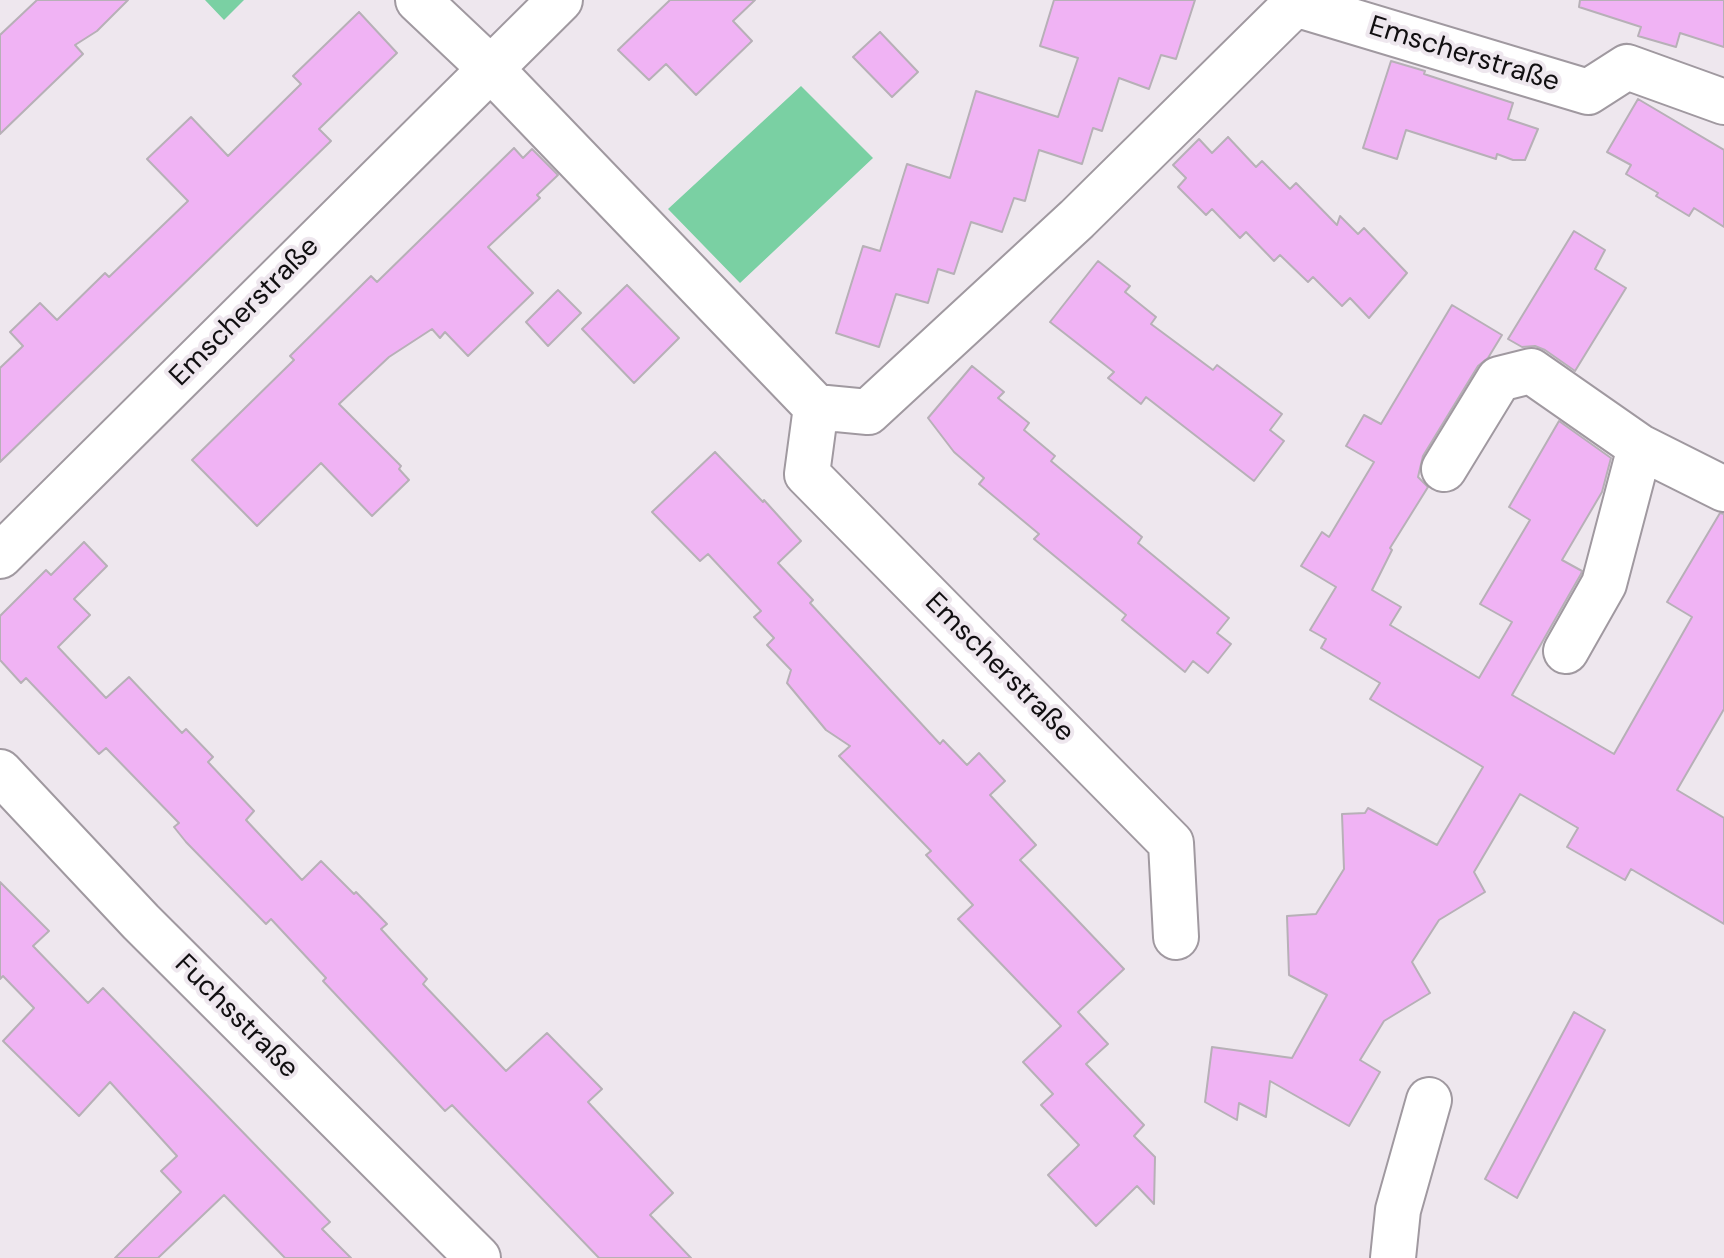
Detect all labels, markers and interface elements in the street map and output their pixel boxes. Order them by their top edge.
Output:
street label: Emscherstraße [1365,10,1563,100]
street label: Emscherstraße [163,230,327,394]
street label: Emscherstraße [917,586,1081,750]
street label: Fuchsstraße [167,948,305,1086]

